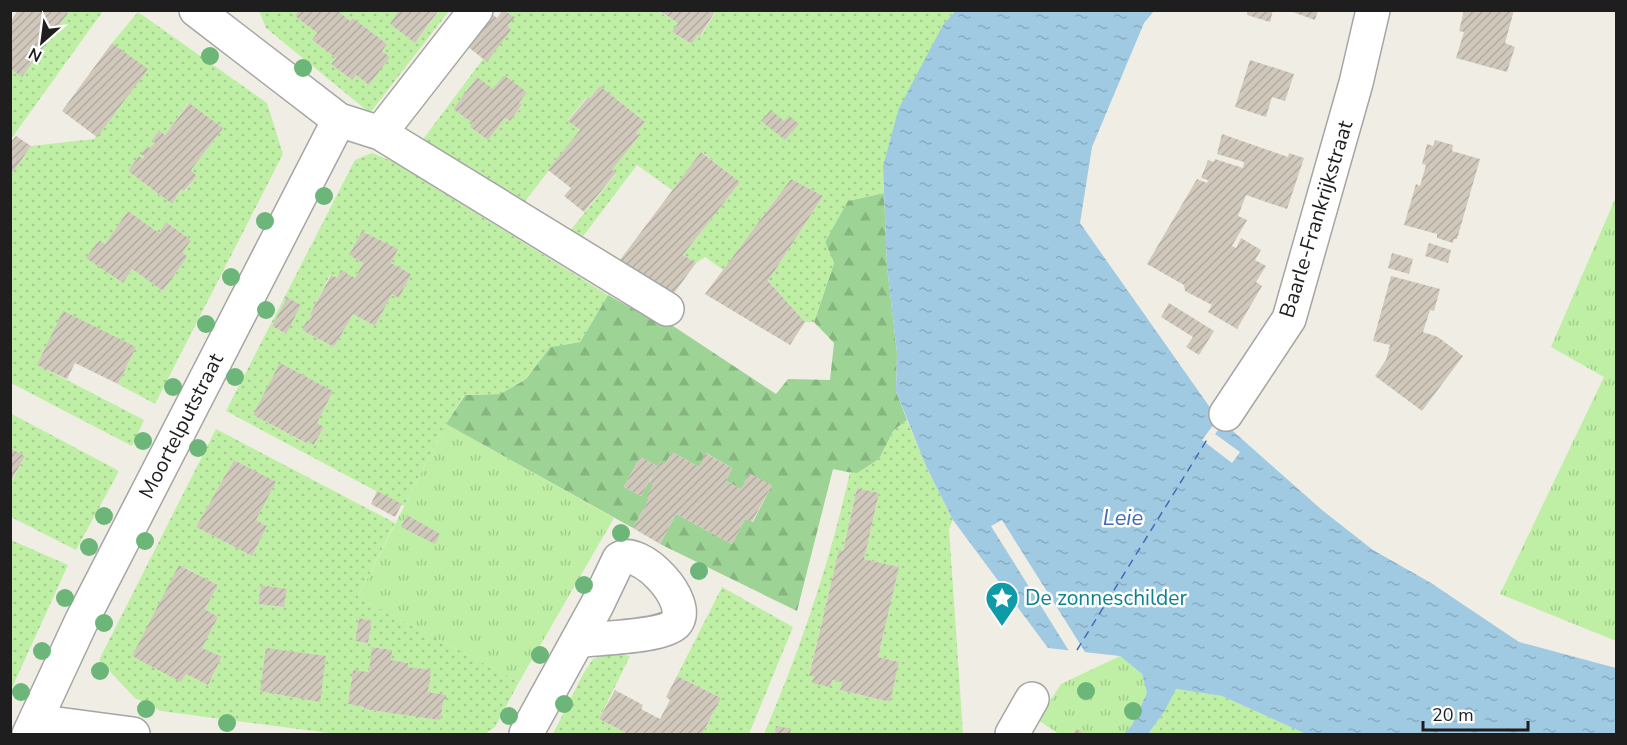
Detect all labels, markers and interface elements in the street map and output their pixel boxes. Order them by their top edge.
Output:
north arrow [12,12,72,72]
text: N [25,42,46,67]
street label: Baarle-Frankrijkstraat [1273,116,1360,321]
street label: Moortelputstraat [132,348,230,504]
water label: Leie [1103,503,1143,533]
place icon: De zonneschilder [984,580,1020,627]
place label: De zonneschilder [1025,584,1188,612]
scale bar [1423,694,1528,732]
text: 20 m [1432,703,1474,727]

